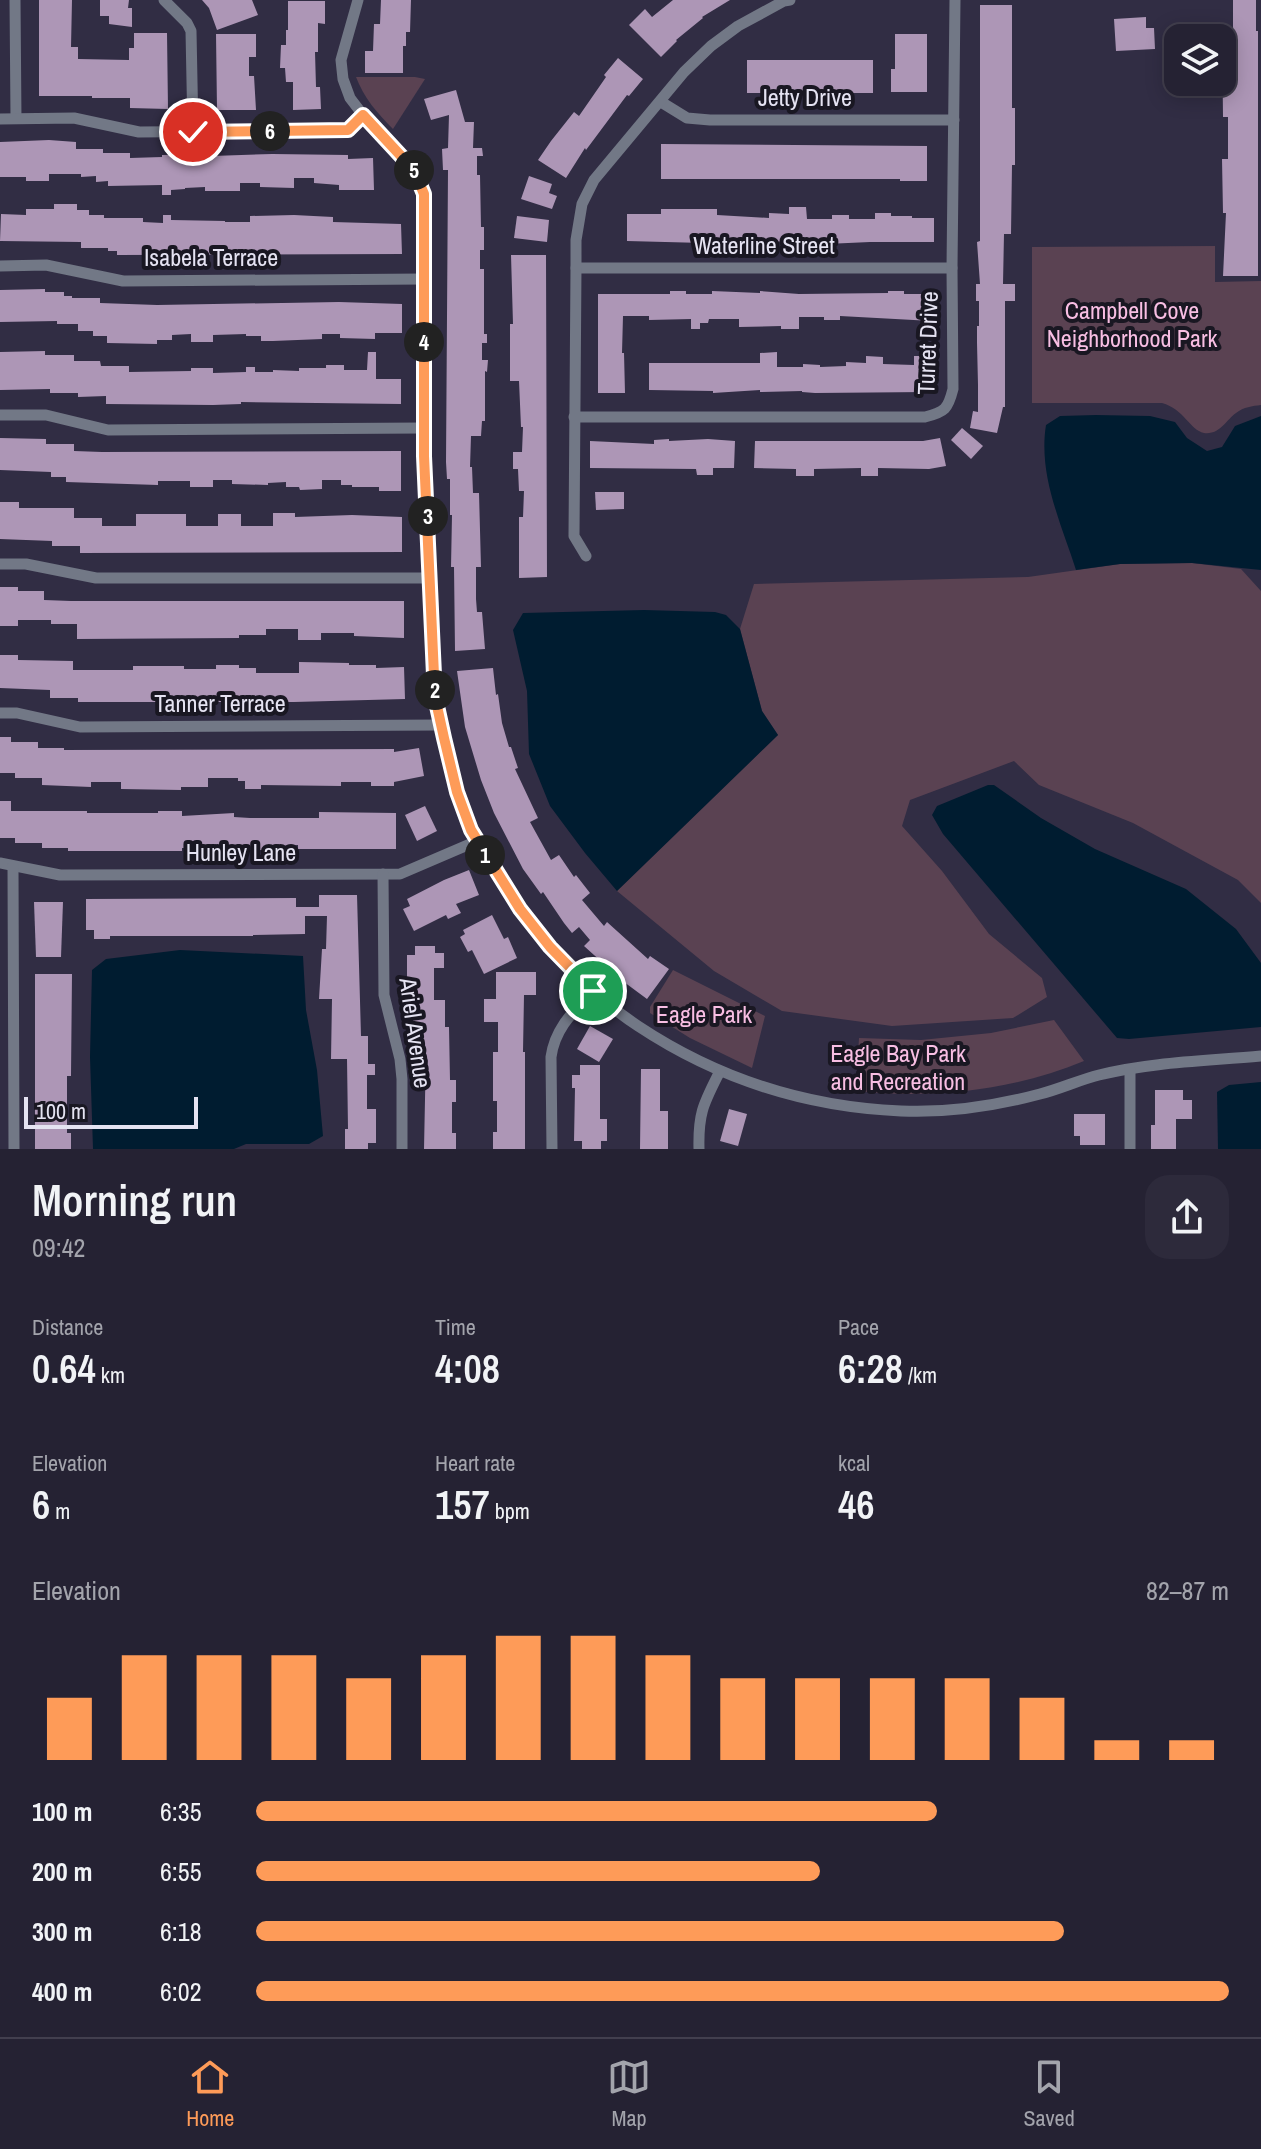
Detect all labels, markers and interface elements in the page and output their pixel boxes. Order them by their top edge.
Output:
map controls [1164,24,1236,96]
button: layers [1164,24,1236,96]
street label: Jetty Drive [758,81,852,113]
pin [159,98,227,166]
icon: check [171,110,215,154]
pin: 6 [250,111,290,151]
text: 6 [265,116,275,146]
pin: 5 [394,150,434,190]
text: 5 [409,155,419,185]
street label: Waterline Street [693,229,835,261]
street label: Isabela Terrace [144,241,278,273]
street label: Turret Drive [909,291,945,395]
park label: Campbell Cove Neighborhood Park [1047,294,1217,354]
pin: 4 [404,322,444,362]
text: 4 [419,327,429,357]
pin: 3 [408,496,448,536]
text: 3 [423,501,433,531]
pin: 2 [415,670,455,710]
text: 2 [430,675,440,705]
street label: Tanner Terrace [154,687,286,719]
pin: 1 [465,835,505,875]
street label: Hunley Lane [186,836,296,868]
text: 1 [480,840,490,870]
pin [559,957,627,1025]
icon: arrive [571,969,615,1013]
street label: Ariel Avenue [392,975,440,1090]
park label: Eagle Park [656,998,752,1030]
park label: Eagle Bay Park and Recreation [830,1037,966,1097]
scale bar [24,1093,198,1129]
text: 100 m [36,1096,86,1126]
text: Morning run [32,1170,237,1230]
button: share [1145,1175,1229,1259]
text: 09:42 [32,1230,85,1265]
text: Distance [32,1312,103,1342]
text: Time [435,1312,476,1342]
text: Pace [838,1312,879,1342]
text: 0.64 [32,1342,96,1395]
text: 4:08 [435,1342,500,1395]
text: 6:28 [838,1342,903,1395]
text: km [96,1360,125,1390]
text: /km [903,1360,937,1390]
text: Elevation [32,1448,107,1478]
text: Heart rate [435,1448,515,1478]
text: kcal [838,1448,870,1478]
text: 6 [32,1478,50,1531]
text: 157 [435,1478,490,1531]
text: 46 [838,1478,874,1531]
text: m [50,1496,70,1526]
text: bpm [490,1496,530,1526]
text: Elevation [32,1573,121,1608]
text: 82–87 m [1146,1573,1229,1608]
text: 100 m [32,1794,92,1829]
text: 6:35 [160,1794,202,1829]
text: 200 m [32,1854,92,1889]
text: 6:55 [160,1854,202,1889]
text: 300 m [32,1914,92,1949]
text: 6:18 [160,1914,202,1949]
text: 400 m [32,1974,92,2009]
text: 6:02 [160,1974,202,2009]
tab: Home [186,2055,234,2133]
tab: Map [607,2055,651,2133]
tab: Saved [1024,2055,1075,2133]

